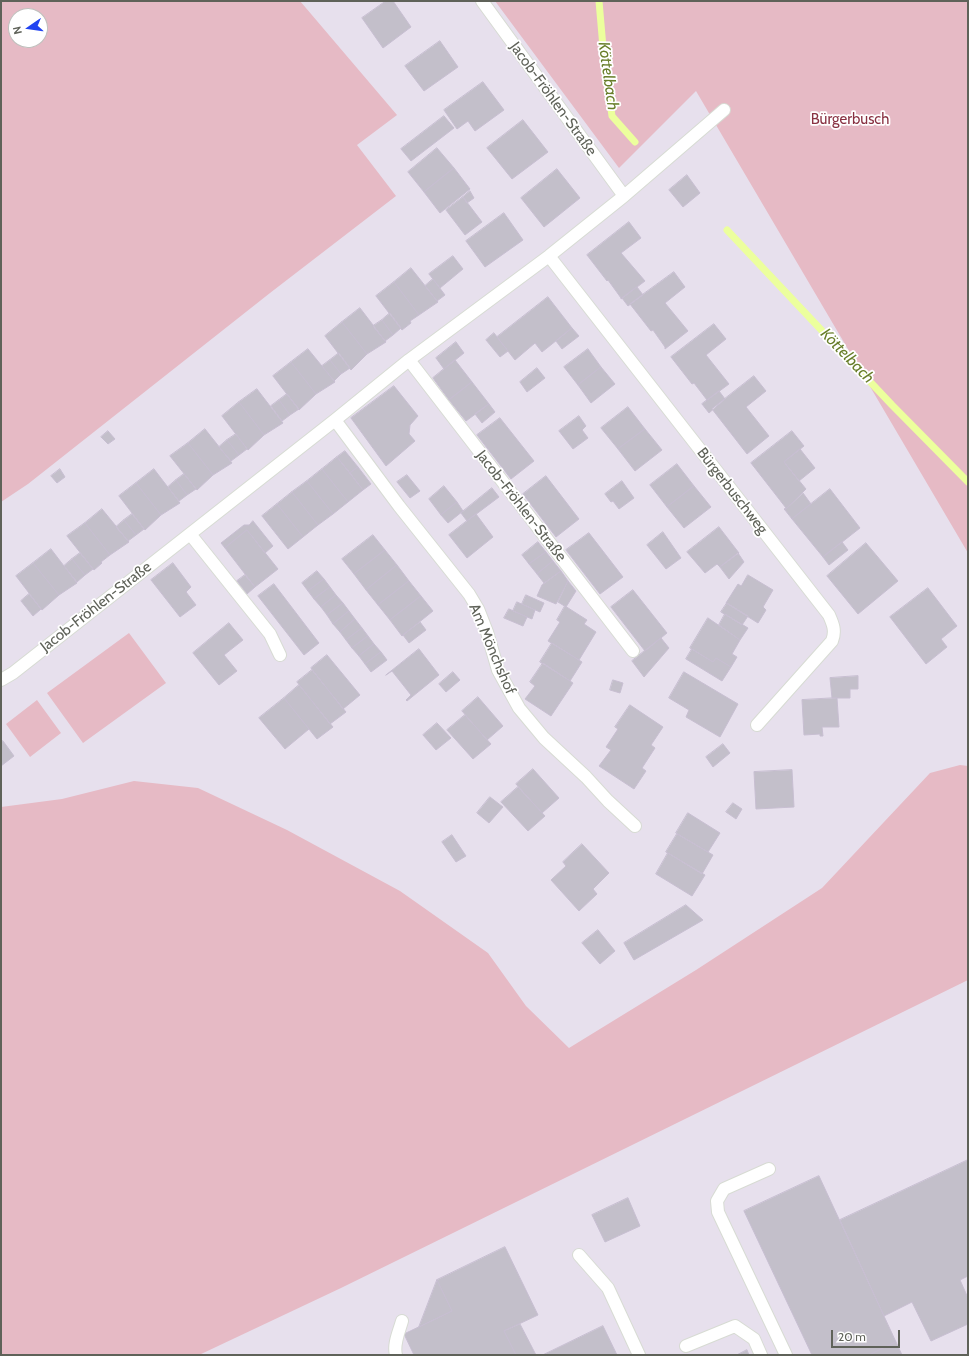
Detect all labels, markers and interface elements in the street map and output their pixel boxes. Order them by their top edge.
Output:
north arrow [8,8,48,48]
text: N [10,25,25,36]
street label: Jacob-Fröhlen-Straße [506,39,600,159]
water label: Köttelbach [594,41,622,111]
park label: Bürgerbusch [811,111,889,129]
water label: Köttelbach [816,325,878,387]
street label: Bürgerbuschweg [693,444,771,538]
street label: Jacob-Fröhlen-Straße [472,447,570,565]
street label: Jacob-Fröhlen-Straße [37,558,155,656]
street label: Am Mönchshof [465,601,519,697]
scale bar [833,1322,902,1348]
text: 20 m [838,1329,866,1344]

